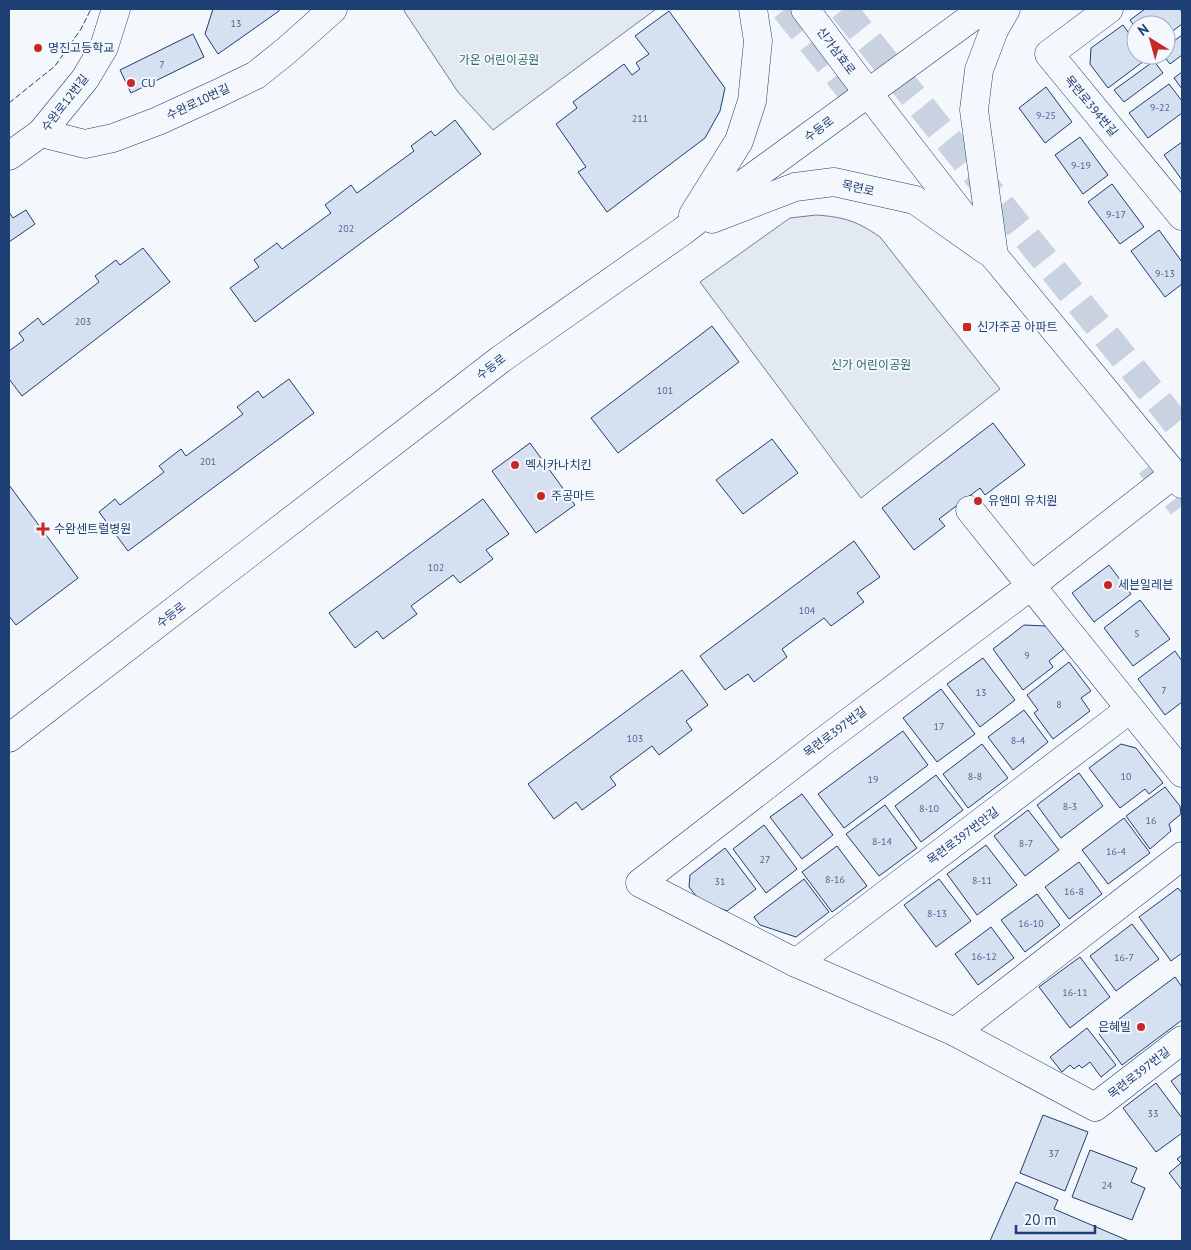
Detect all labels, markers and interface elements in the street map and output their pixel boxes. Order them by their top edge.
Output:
north arrow [1126,15,1176,65]
house number: 13 [231,17,241,30]
text: N [1134,20,1152,40]
street label: 신가삼효로 [814,24,859,77]
place label: 명진고등학교 [48,40,114,55]
marker: 명진고등학교 [32,42,44,54]
park label: 가온 어린이공원 [459,52,539,67]
house number: 7 [159,58,165,71]
street label: 수완로12번길 [38,71,92,134]
street label: 목련로394번길 [1062,72,1121,139]
place label: CU [141,75,156,90]
marker: CU [125,77,137,89]
street label: 수완로10번길 [164,80,232,123]
house number: 9-22 [1150,101,1170,114]
house number: 9-25 [1036,109,1056,122]
house number: 211 [632,112,648,125]
street label: 수등로 [801,113,837,144]
house number: 9-19 [1071,159,1091,172]
street label: 목련로 [840,176,876,199]
house number: 9-17 [1106,208,1126,221]
house number: 202 [338,222,354,235]
house number: 9-13 [1155,267,1175,280]
house number: 203 [75,315,91,328]
place label: 신가주공 아파트 [977,319,1058,334]
marker: 신가주공 아파트 [961,321,973,333]
street label: 수등로 [473,351,508,383]
park label: 신가 어린이공원 [831,357,911,372]
house number: 101 [657,384,673,397]
house number: 201 [200,455,216,468]
place label: 멕시카나치킨 [525,457,591,472]
marker: 멕시카나치킨 [509,459,521,471]
place label: 주공마트 [551,488,595,503]
marker: 주공마트 [535,490,547,502]
place label: 유앤미 유치원 [988,493,1057,508]
marker: 유앤미 유치원 [972,495,984,507]
place label: 수완센트럴병원 [54,521,131,536]
marker: 수완센트럴병원 [36,522,50,536]
house number: 102 [428,561,444,574]
place label: 세븐일레븐 [1118,577,1173,592]
marker: 세븐일레븐 [1102,579,1114,591]
street label: 수등로 [153,598,188,631]
house number: 104 [799,604,816,617]
house number: 5 [1134,627,1140,640]
house number: 9 [1024,649,1030,662]
house number: 7 [1161,684,1167,697]
house number: 13 [976,686,986,699]
house number: 8 [1056,698,1062,711]
street label: 목련로397번길 [800,703,869,760]
house number: 17 [934,720,944,733]
house number: 103 [627,732,643,745]
house number: 8-4 [1011,734,1026,747]
house number: 8-8 [968,770,982,783]
house number: 10 [1121,770,1132,783]
house number: 19 [868,773,878,786]
house number: 8-3 [1063,800,1077,813]
house number: 8-10 [919,802,940,815]
street label: 목련로397번안길 [924,804,1002,867]
house number: 16 [1146,814,1156,827]
house number: 8-14 [872,835,893,848]
house number: 8-7 [1019,837,1033,850]
house number: 16-4 [1106,845,1127,858]
house number: 27 [760,853,770,866]
house number: 8-16 [825,873,845,886]
house number: 8-11 [972,874,992,887]
house number: 31 [715,875,725,888]
house number: 16-8 [1064,885,1084,898]
house number: 8-13 [927,907,947,920]
house number: 16-10 [1018,917,1044,930]
house number: 16-12 [971,950,997,963]
house number: 16-7 [1114,951,1134,964]
house number: 16-11 [1062,986,1088,999]
place label: 은혜빌 [1098,1019,1131,1034]
marker: 은혜빌 [1135,1021,1147,1033]
street label: 목련로397번길 [1105,1044,1173,1102]
house number: 33 [1148,1107,1158,1120]
house number: 37 [1049,1147,1059,1160]
house number: 24 [1102,1179,1113,1192]
scale bar [1016,1202,1095,1234]
text: 20 m [1024,1210,1057,1229]

